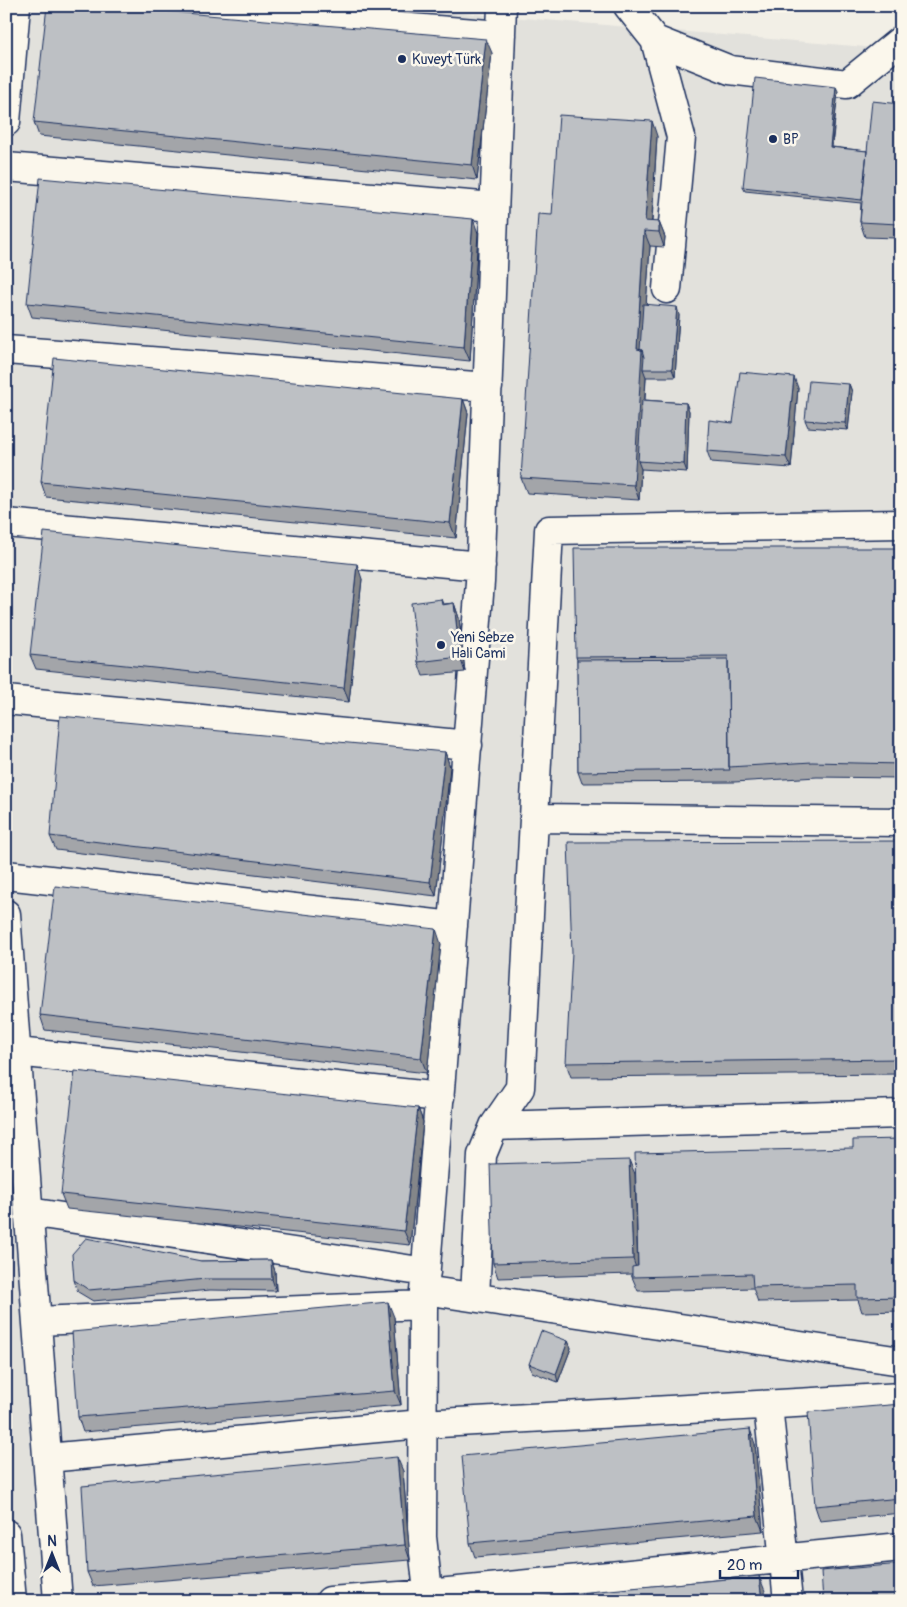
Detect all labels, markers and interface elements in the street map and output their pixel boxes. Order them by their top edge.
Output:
place label: Kuveyt Türk [412,51,481,68]
marker: Kuveyt Türk [396,53,408,65]
place label: BP [783,131,799,148]
marker: BP [767,133,779,145]
place label: Yeni Sebze Hali Cami [450,629,514,662]
marker: Yeni Sebze Hali Cami [435,639,447,651]
north arrow [28,1530,78,1580]
text: N [47,1533,57,1550]
scale bar [720,1547,797,1579]
text: 20 m [727,1556,762,1575]

